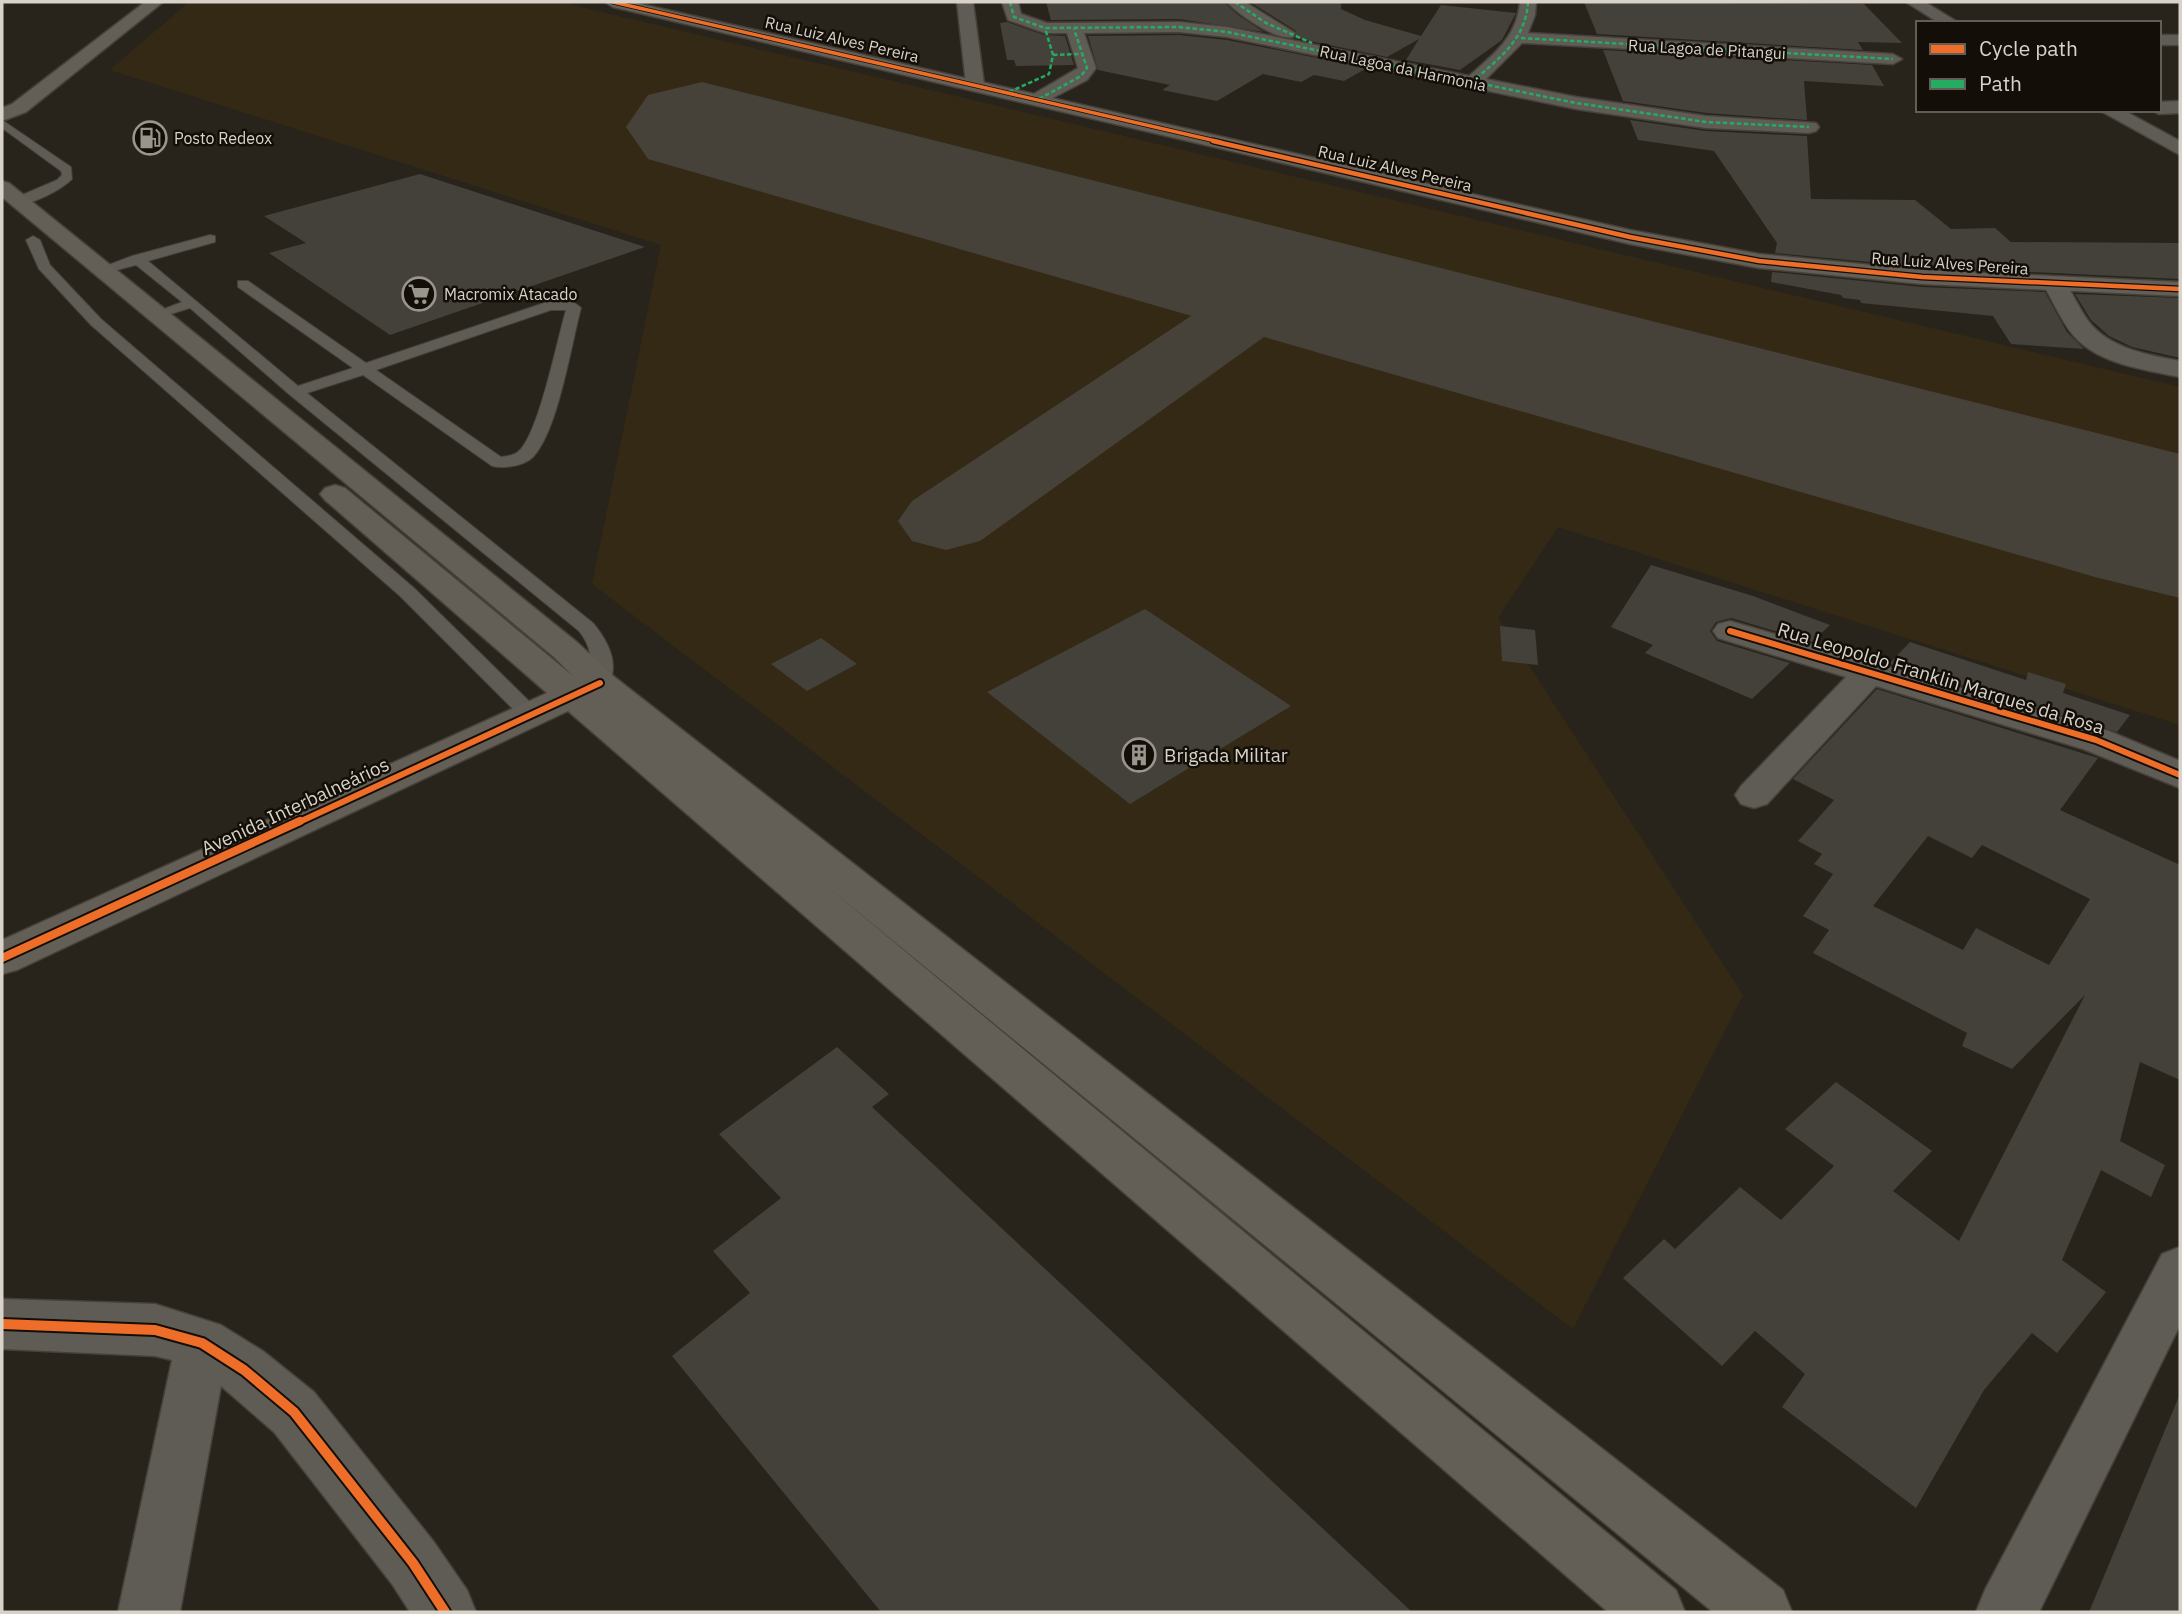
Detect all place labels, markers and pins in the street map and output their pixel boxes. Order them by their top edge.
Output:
fuel station icon: Posto Redeox [131,119,169,157]
place label: Posto Redeox [174,128,272,148]
supermarket icon: Macromix Atacado [400,275,438,313]
place label: Macromix Atacado [444,284,577,304]
building icon: Brigada Militar [1120,736,1158,774]
place label: Brigada Militar [1164,743,1288,767]

